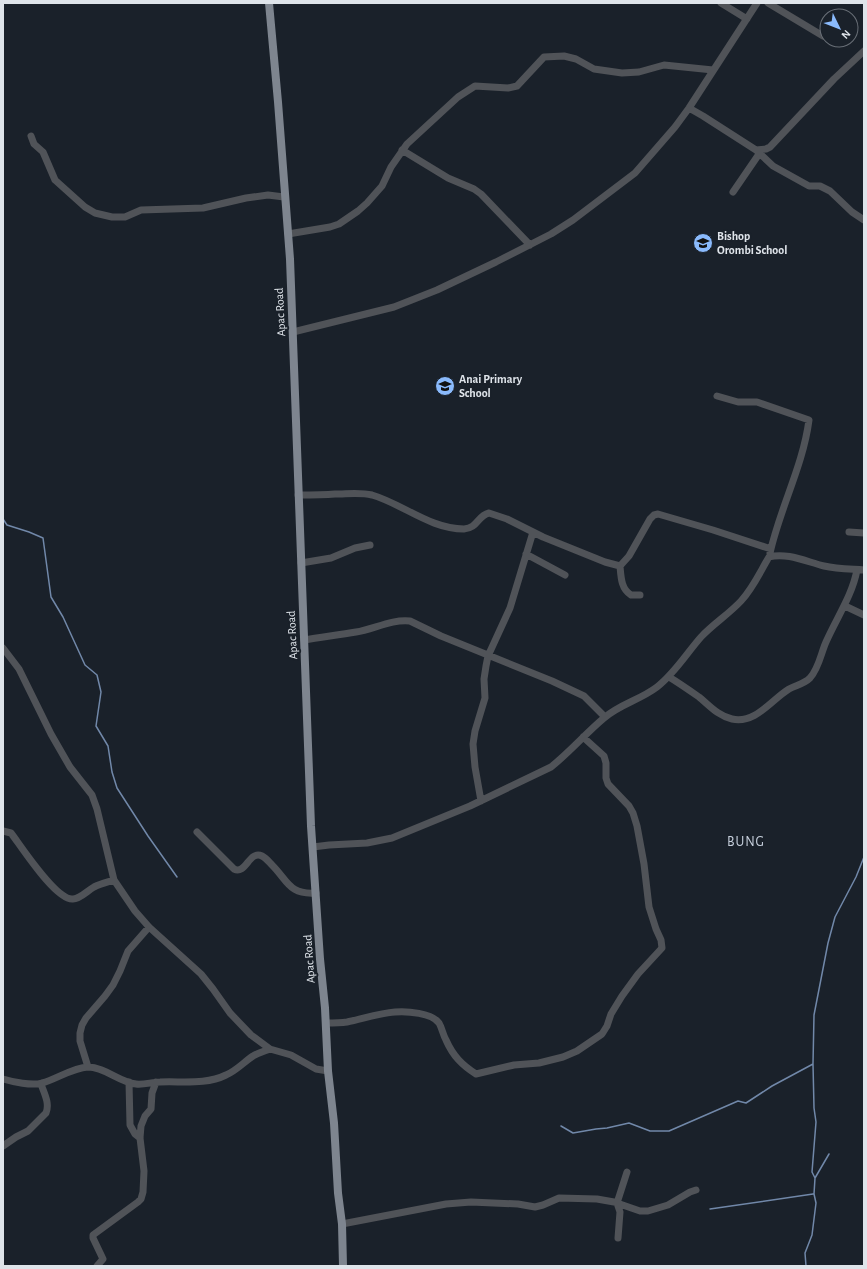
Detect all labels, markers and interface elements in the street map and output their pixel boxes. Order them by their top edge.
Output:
north arrow [819,8,859,48]
text: N [839,28,853,41]
place label: Bishop Orombi School [717,230,787,256]
school or university icon: Bishop Orombi School [692,232,714,254]
street label: Apac Road [273,287,287,337]
place label: Anai Primary School [459,373,523,399]
school or university icon: Anai Primary School [434,375,456,397]
street label: Apac Road [285,610,299,660]
district label: BUNG [727,835,765,849]
street label: Apac Road [301,934,317,984]

